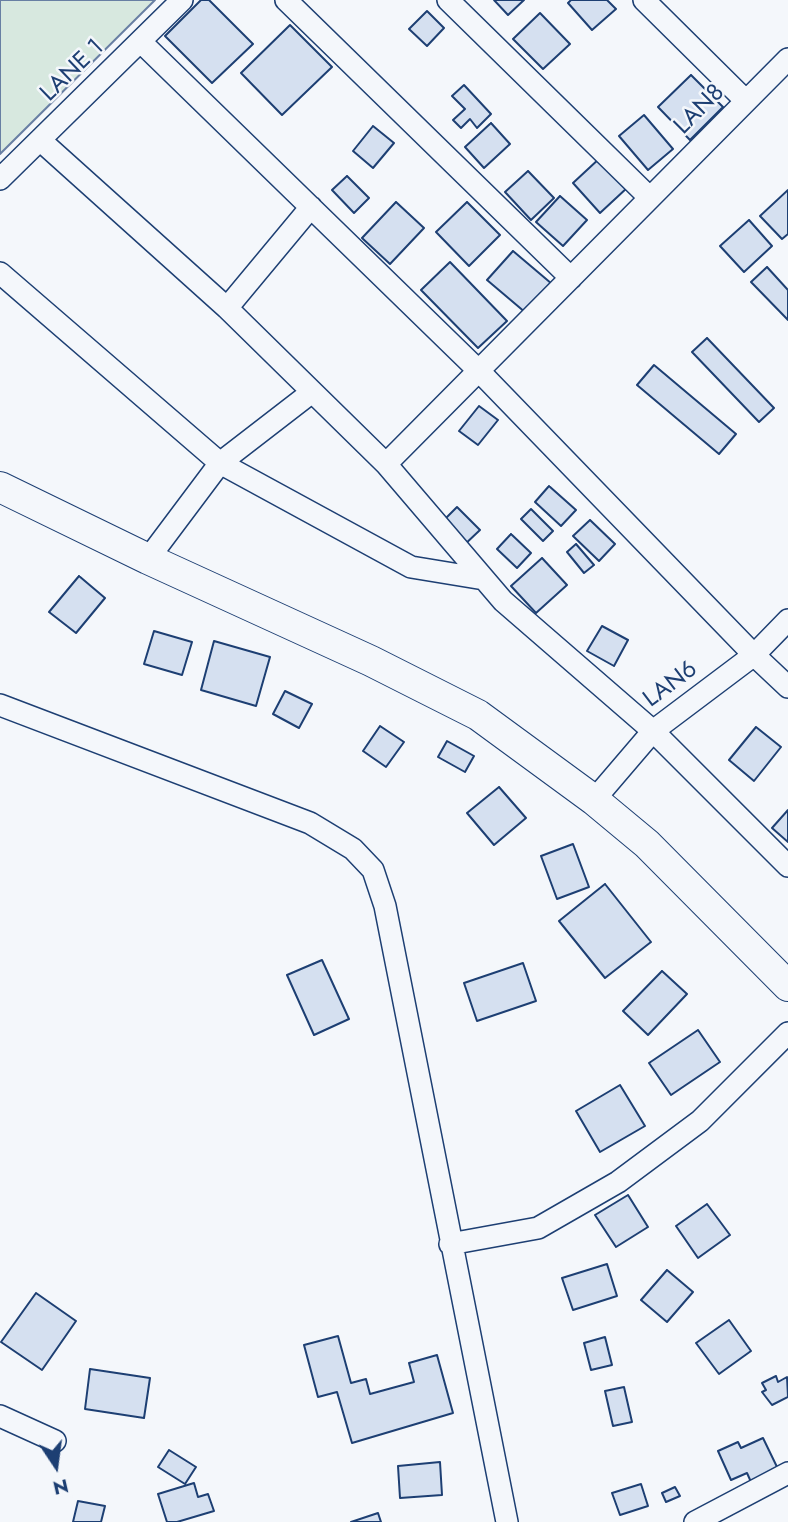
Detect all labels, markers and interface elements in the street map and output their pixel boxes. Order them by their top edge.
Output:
street label: LANE 1 [35,34,111,108]
street label: LAN8 [669,79,731,141]
street label: LAN6 [638,656,704,714]
north arrow [21,1431,91,1501]
text: N [50,1472,71,1502]

